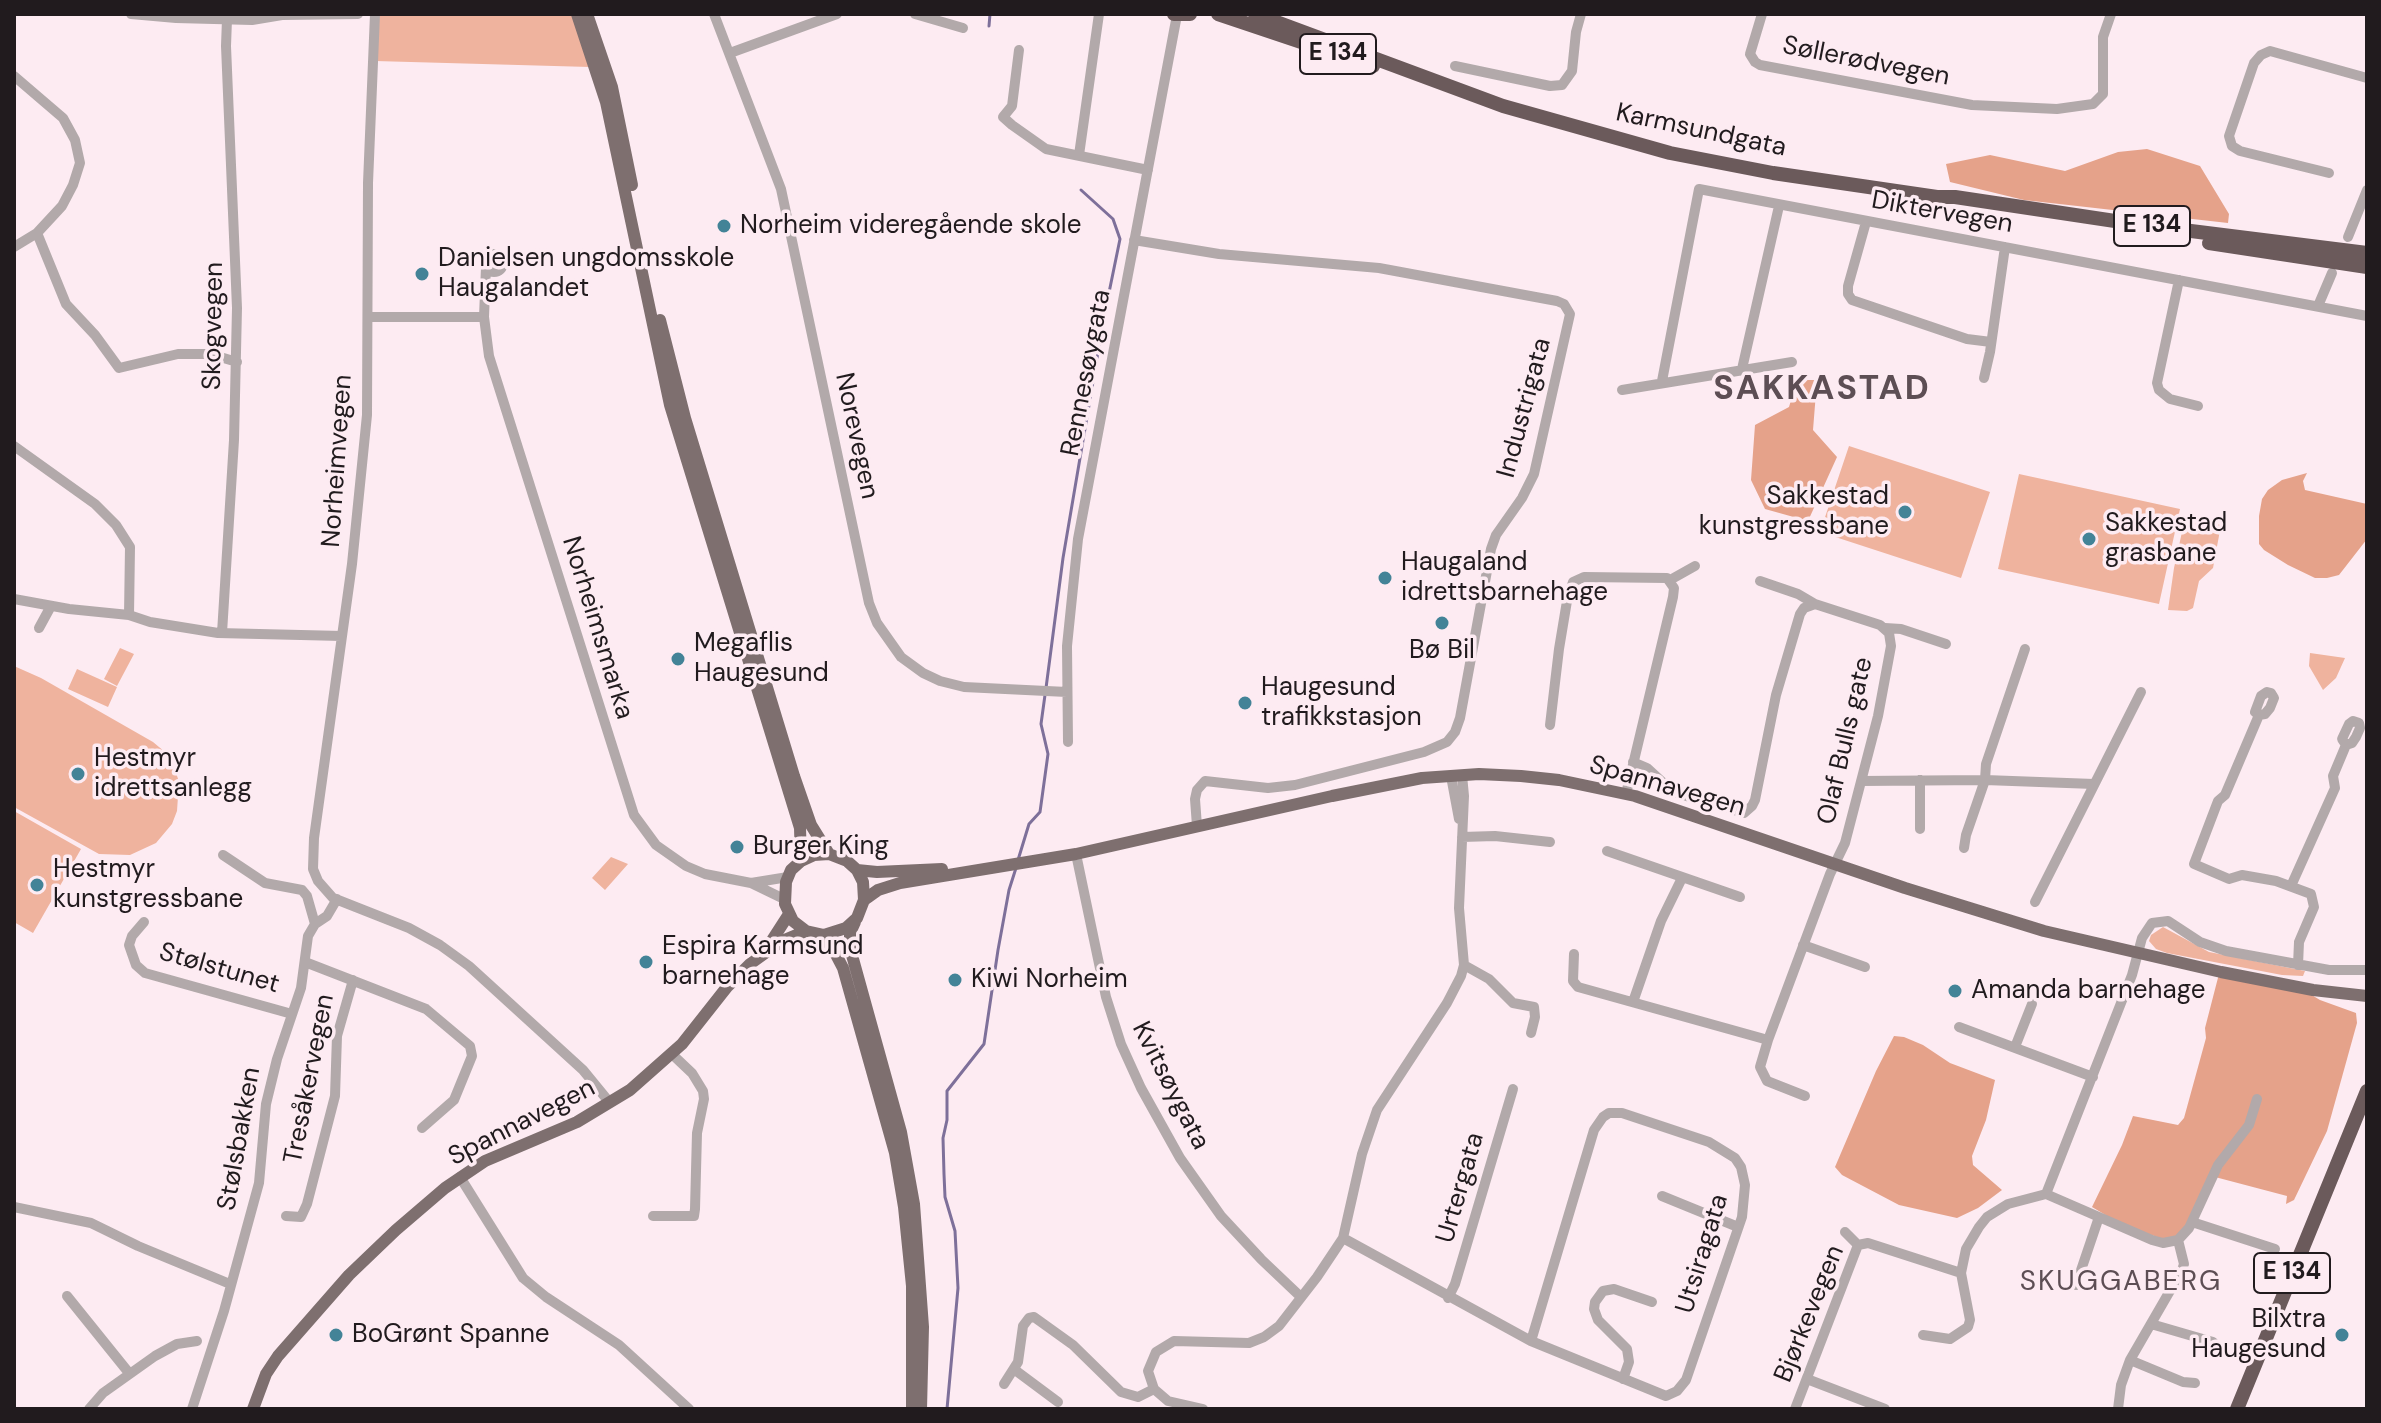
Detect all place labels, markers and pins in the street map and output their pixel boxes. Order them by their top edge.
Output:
place label: Norheim videregående skole [740,210,1081,242]
marker: Norheim videregående skole [715,217,733,235]
place label: Danielsen ungdomsskole Haugalandet [438,243,734,304]
marker: Danielsen ungdomsskole Haugalandet [413,265,431,283]
place label: Sakkestad kunstgressbane [1699,481,1889,542]
marker: Sakkestad kunstgressbane [1896,503,1914,521]
place label: Sakkestad grasbane [2105,508,2227,570]
marker: Sakkestad grasbane [2080,530,2098,548]
place label: Haugaland idrettsbarnehage [1401,547,1608,608]
marker: Haugaland idrettsbarnehage [1376,569,1394,587]
marker: Bø Bil [1433,614,1451,632]
place label: Megaflis Haugesund [694,628,829,690]
place label: Bø Bil [1409,635,1475,667]
marker: Megaflis Haugesund [669,650,687,668]
place label: Haugesund trafikkstasjon [1261,672,1422,734]
marker: Haugesund trafikkstasjon [1236,694,1254,712]
place label: Hestmyr idrettsanlegg [94,743,252,804]
marker: Hestmyr idrettsanlegg [69,765,87,783]
place label: Burger King [753,831,889,863]
marker: Burger King [728,838,746,856]
place label: Hestmyr kunstgressbane [53,854,243,916]
marker: Hestmyr kunstgressbane [28,876,46,894]
place label: Espira Karmsund barnehage [662,931,864,992]
marker: Espira Karmsund barnehage [637,953,655,971]
place label: Kiwi Norheim [971,964,1128,996]
marker: Kiwi Norheim [946,971,964,989]
place label: Amanda barnehage [1971,975,2205,1007]
marker: Amanda barnehage [1946,982,1964,1000]
place label: Bilxtra Haugesund [2191,1304,2326,1366]
place label: BoGrønt Spanne [352,1319,550,1351]
marker: BoGrønt Spanne [327,1326,345,1344]
marker: Bilxtra Haugesund [2333,1326,2351,1344]

